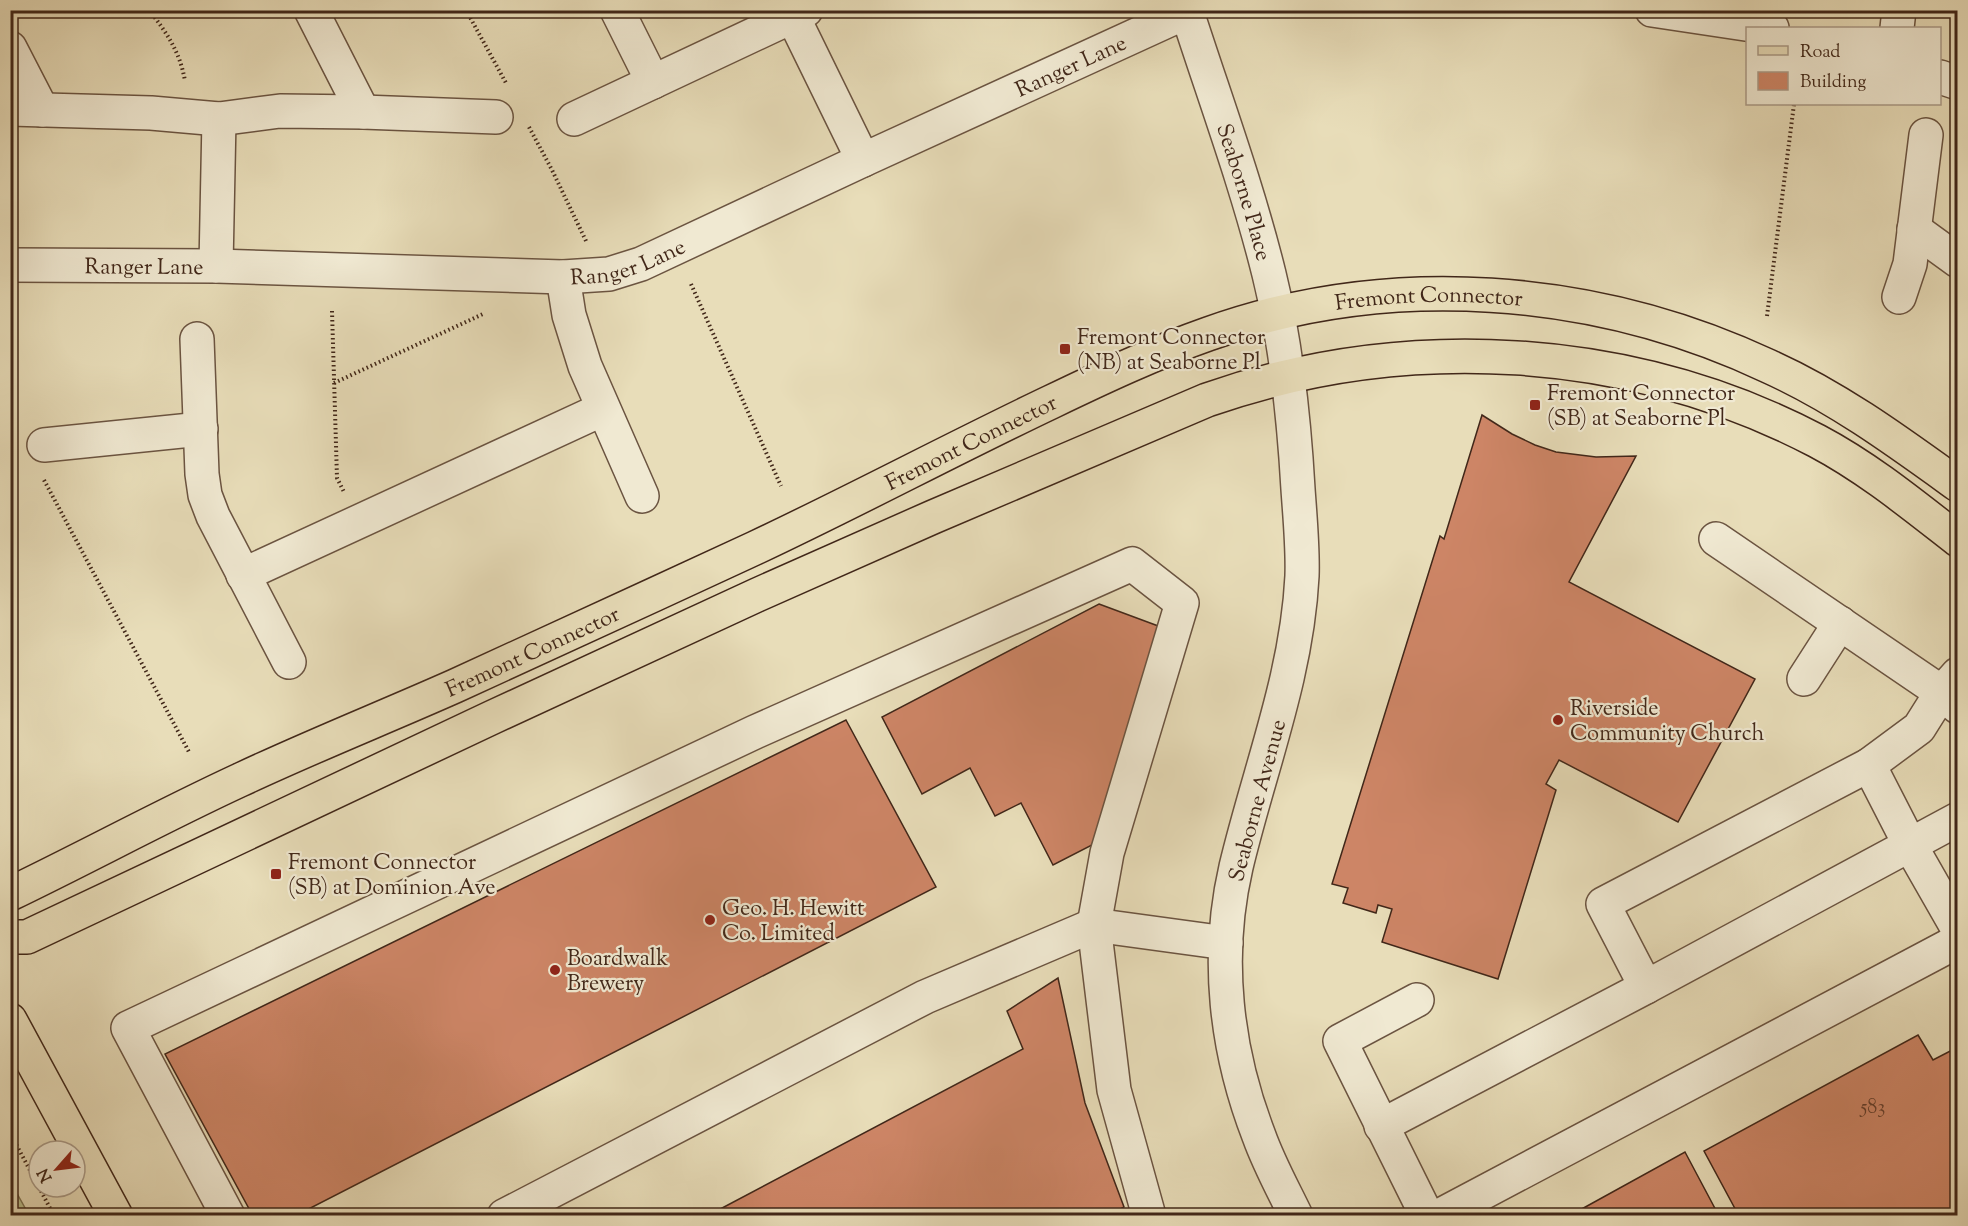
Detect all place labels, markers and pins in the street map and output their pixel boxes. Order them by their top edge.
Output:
place label: Fremont Connector (NB) at Seaborne Pl [1077,323,1265,380]
marker: Fremont Connector (NB) at Seaborne Pl [1058,342,1072,356]
place label: Fremont Connector (SB) at Seaborne Pl [1547,379,1735,436]
marker: Fremont Connector (SB) at Seaborne Pl [1528,398,1542,412]
place label: Riverside Community Church [1570,694,1765,751]
marker: Riverside Community Church [1551,713,1565,727]
place label: Fremont Connector (SB) at Dominion Ave [288,848,495,905]
marker: Fremont Connector (SB) at Dominion Ave [269,867,283,881]
place label: Geo. H. Hewitt Co. Limited [722,894,865,951]
marker: Geo. H. Hewitt Co. Limited [703,913,717,927]
place label: Boardwalk Brewery [567,944,668,1001]
marker: Boardwalk Brewery [548,963,562,977]

